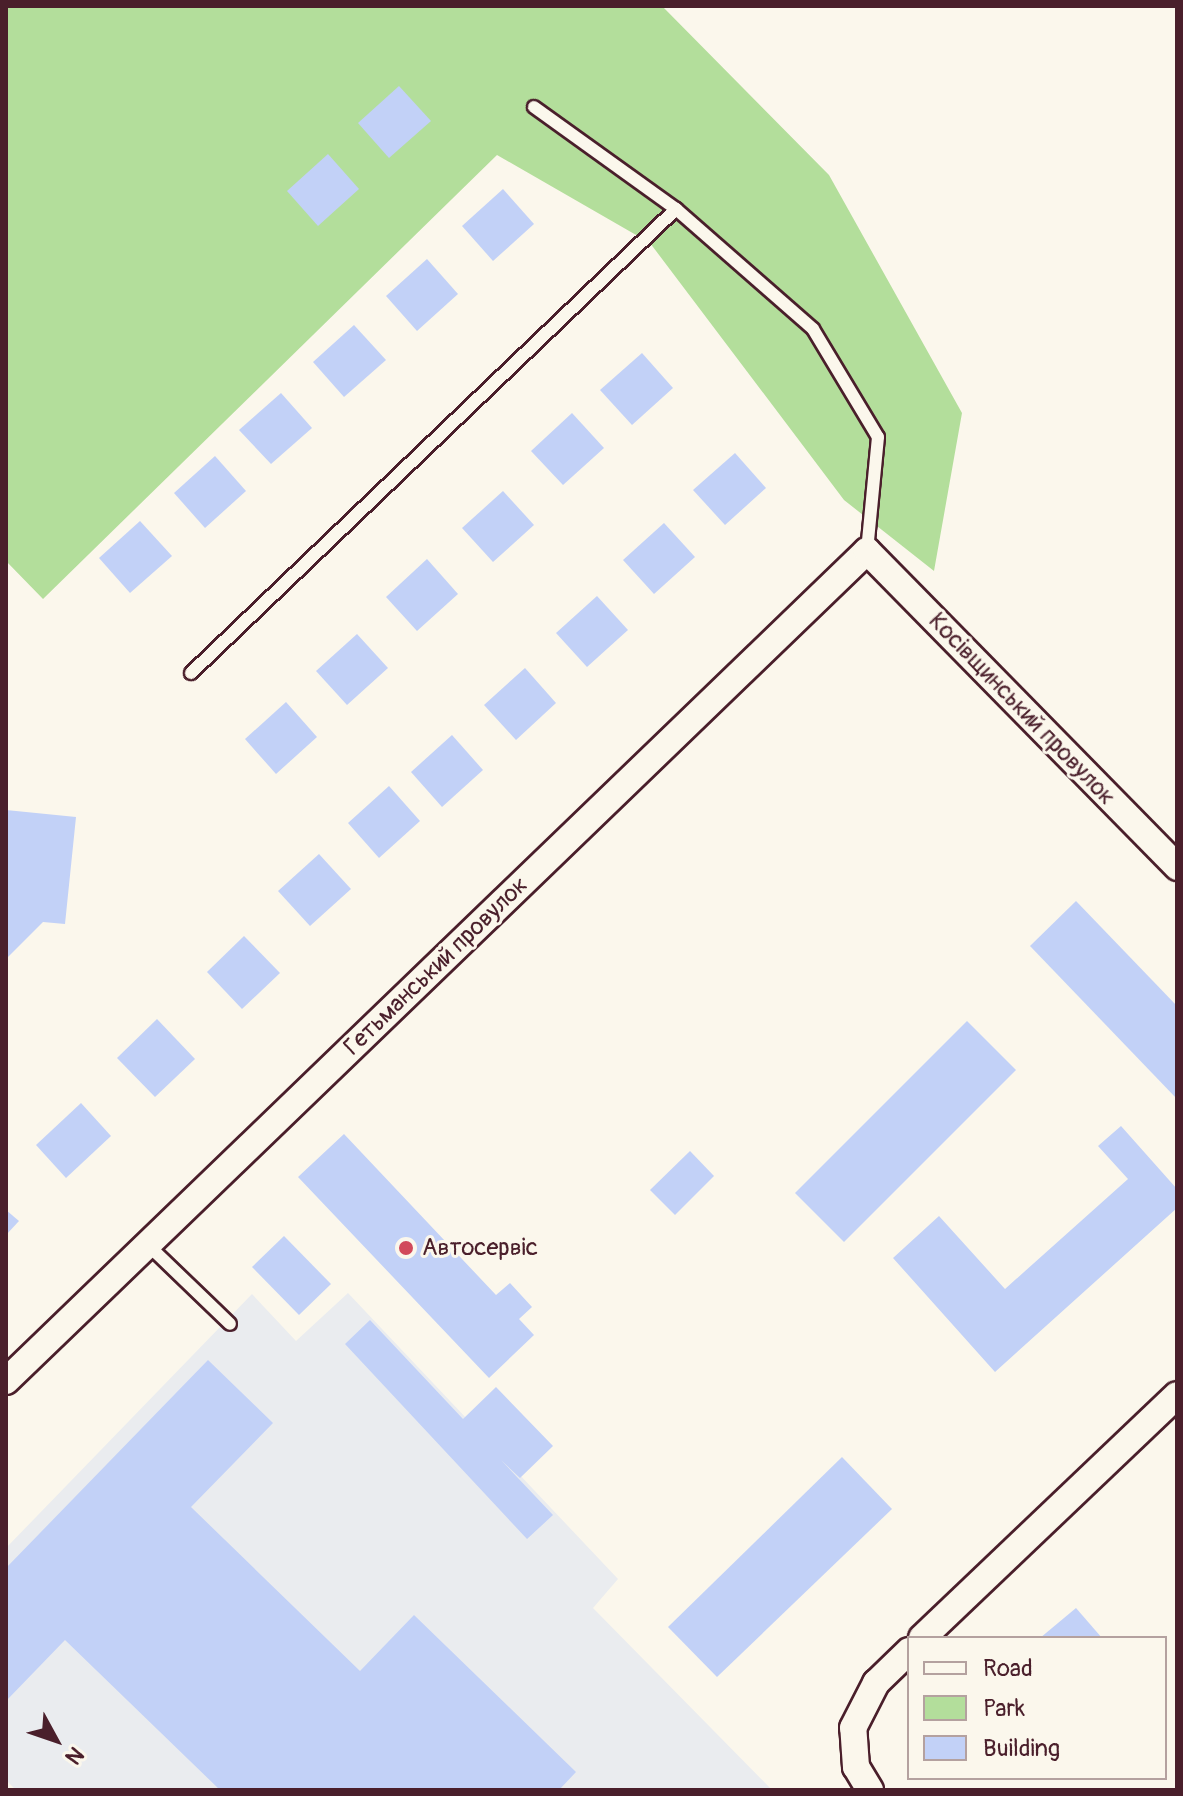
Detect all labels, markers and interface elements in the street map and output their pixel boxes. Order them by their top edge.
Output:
street label: Косівщинський провулок [923,607,1121,811]
street label: Гетьманський провулок [338,871,534,1061]
place label: Автосервіс [422,1234,538,1262]
marker: Автосервіс [397,1239,415,1257]
legend [907,1636,1167,1780]
text: Road [983,1654,1033,1683]
text: Park [983,1694,1025,1723]
north arrow [16,1700,96,1780]
text: Building [983,1734,1060,1763]
text: N [59,1741,90,1770]

